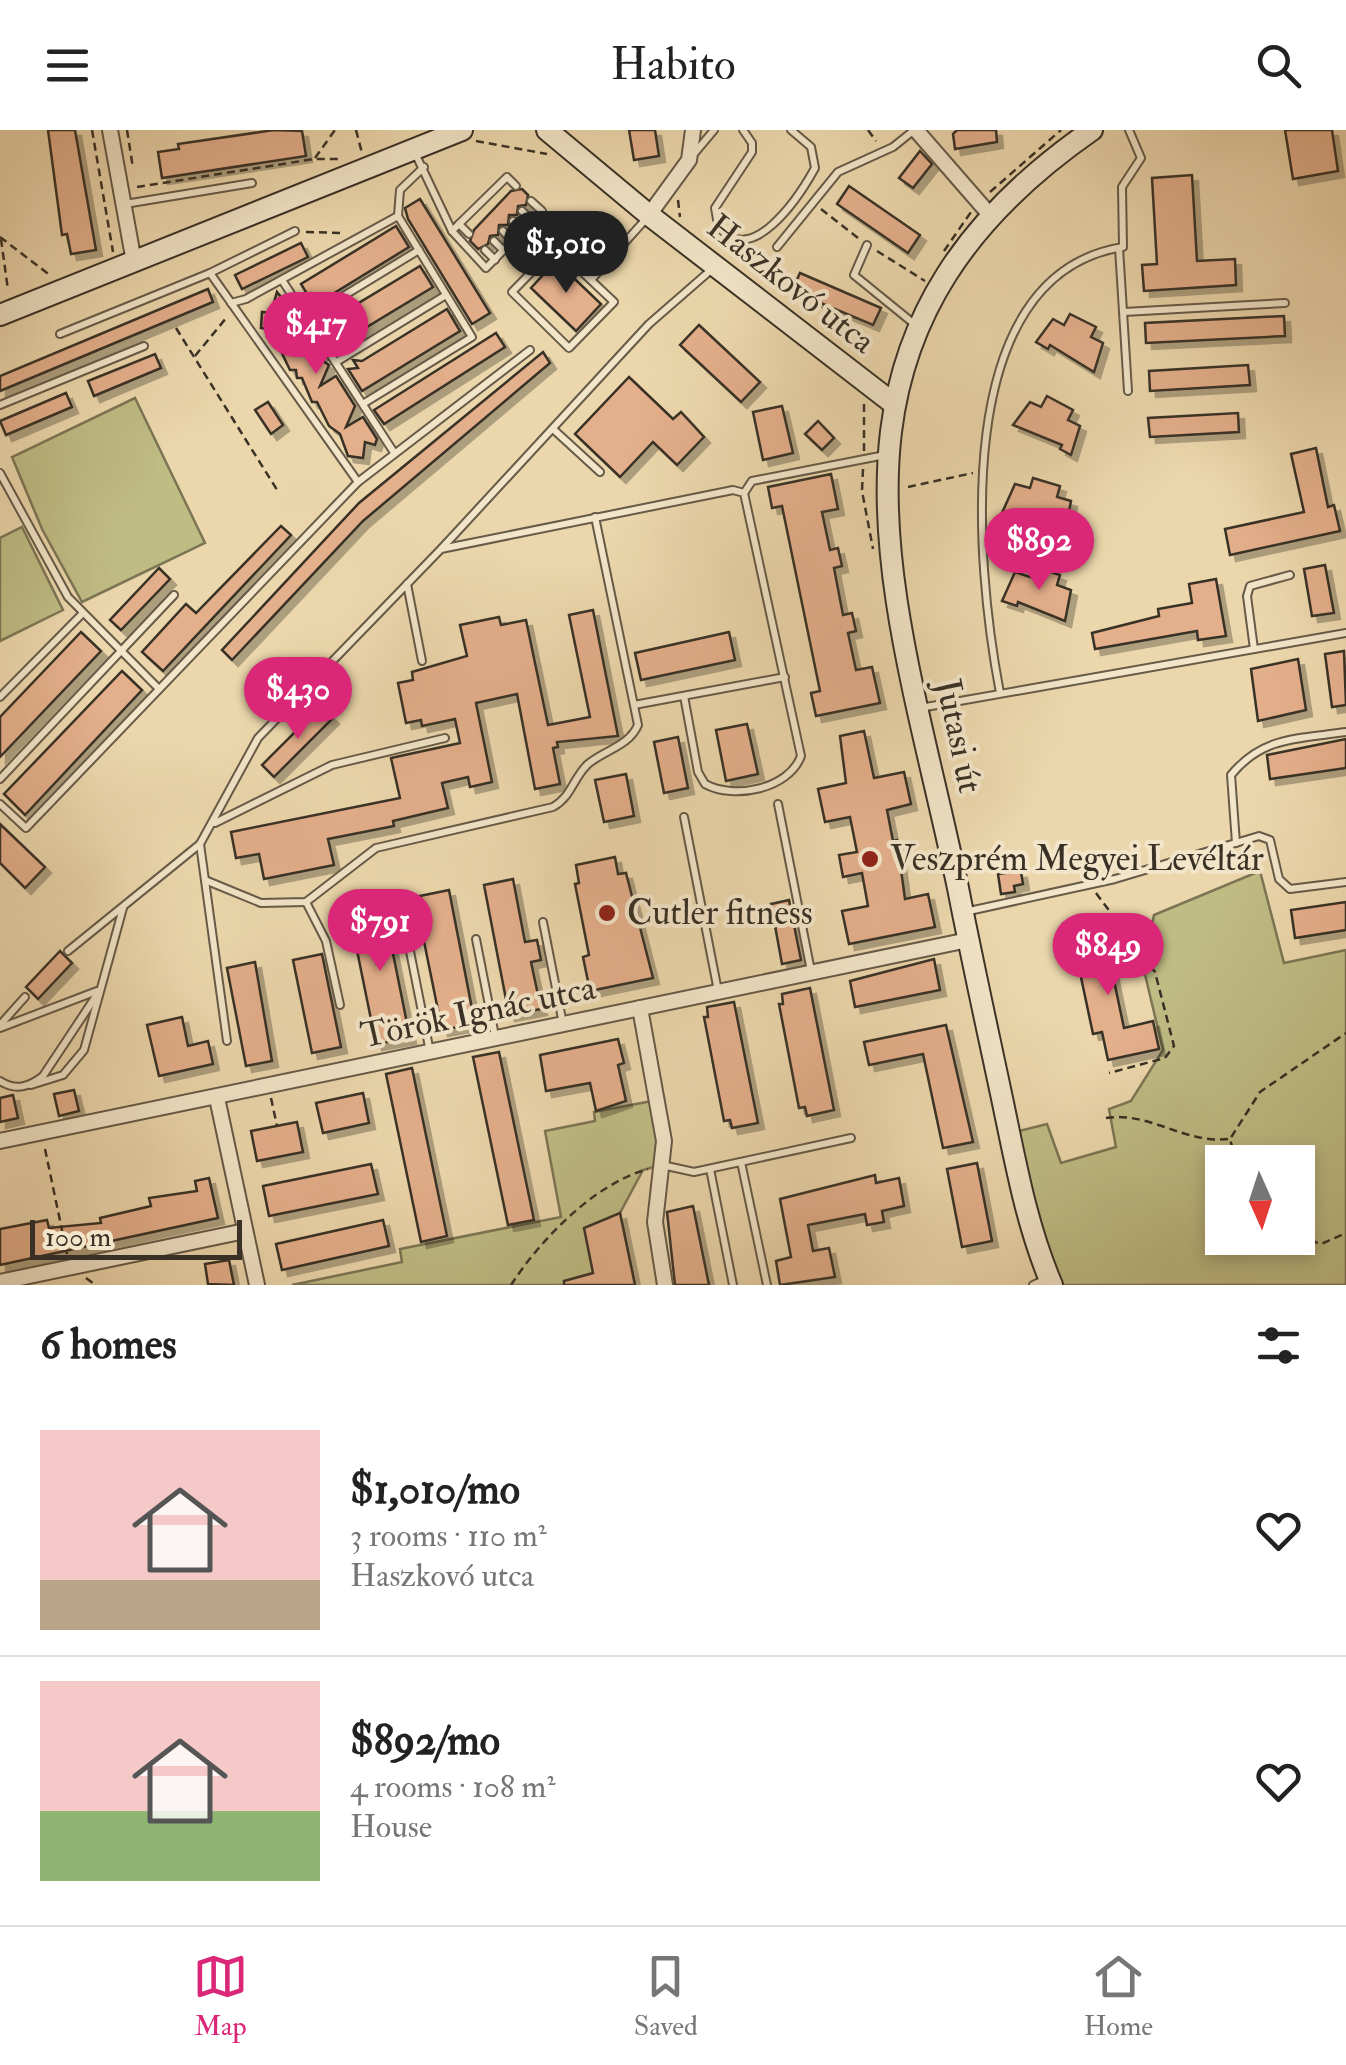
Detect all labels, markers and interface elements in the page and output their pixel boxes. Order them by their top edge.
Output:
text: Habito [610,37,736,93]
icon: menu [40,38,95,93]
icon: search [1251,38,1306,93]
street label: Haszkovó utca [698,205,884,364]
pin: $1,010 [485,211,647,296]
text: $1,010 [526,223,606,263]
pin: $417 [257,292,375,377]
text: $417 [285,304,347,344]
pin: $892 [980,508,1098,593]
text: $892 [1006,520,1072,560]
pin: $430 [239,657,357,742]
text: $430 [266,669,330,709]
street label: Jutasi út [925,674,992,797]
place label: Veszprém Megyei Levéltár [890,837,1264,881]
marker: Veszprém Megyei Levéltár [859,848,881,870]
pin: $791 [321,889,439,974]
place label: Cutler fitness [627,891,813,935]
text: $791 [350,901,410,941]
marker: Cutler fitness [596,902,618,924]
pin: $849 [1049,913,1167,998]
text: $849 [1075,925,1141,965]
street label: Török Ignác utca [357,966,600,1058]
north arrow [1205,1145,1315,1255]
map controls [1205,1145,1315,1255]
scale bar [30,1215,242,1260]
text: 100 m [45,1220,111,1255]
icon: filters [1251,1318,1306,1373]
text: 6 homes [40,1319,177,1371]
text: $1,010/mo [350,1464,520,1516]
icon: home [120,1470,240,1590]
icon: heart [1251,1503,1306,1558]
text: 3 rooms · 110 m² [350,1516,547,1556]
text: Haszkovó utca [350,1556,534,1596]
text: $892/mo [350,1715,500,1767]
icon: home [120,1721,240,1841]
icon: heart [1251,1754,1306,1809]
text: 4 rooms · 108 m² [350,1767,555,1807]
text: House [350,1807,432,1847]
tab: Map [193,1949,248,2044]
tab: Saved [634,1949,698,2044]
tab: Home [1084,1949,1153,2044]

